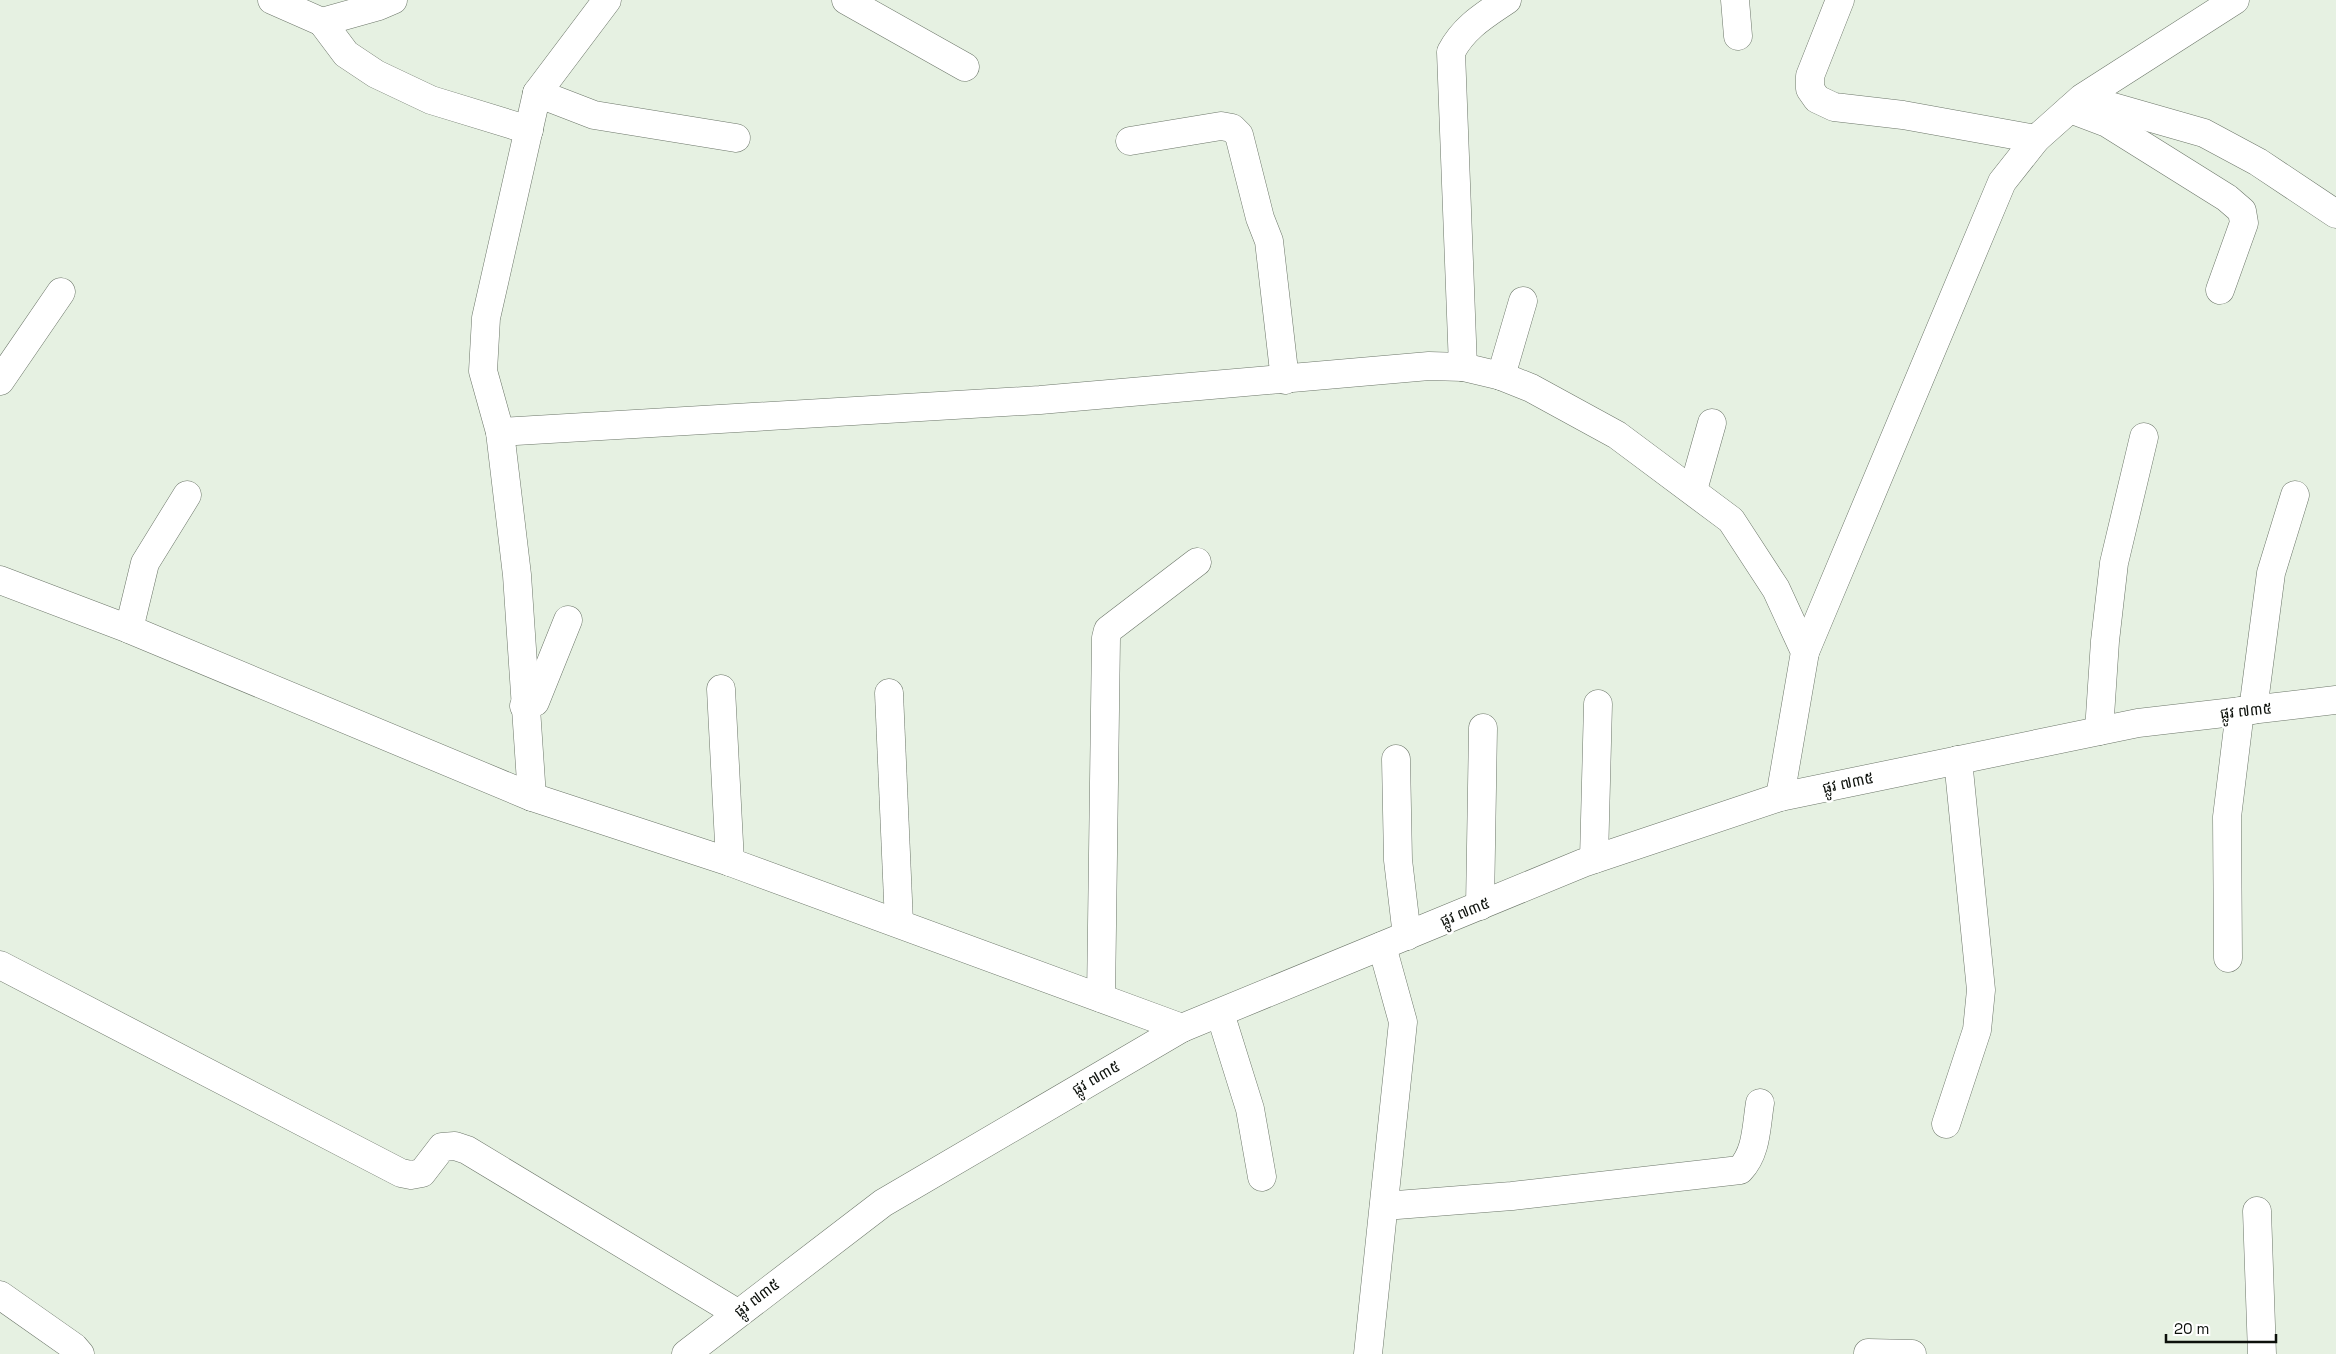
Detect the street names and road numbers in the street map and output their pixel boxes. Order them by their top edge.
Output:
street label: ផ្លូវ ៧៣៥ [2219,698,2273,727]
street label: ផ្លូវ ៧៣៥ [1820,768,1876,802]
street label: ផ្លូវ ៧៣៥ [1437,893,1494,934]
street label: ផ្លូវ ៧៣៥ [1068,1056,1125,1103]
street label: ផ្លូវ ៧៣៥ [730,1274,786,1325]

